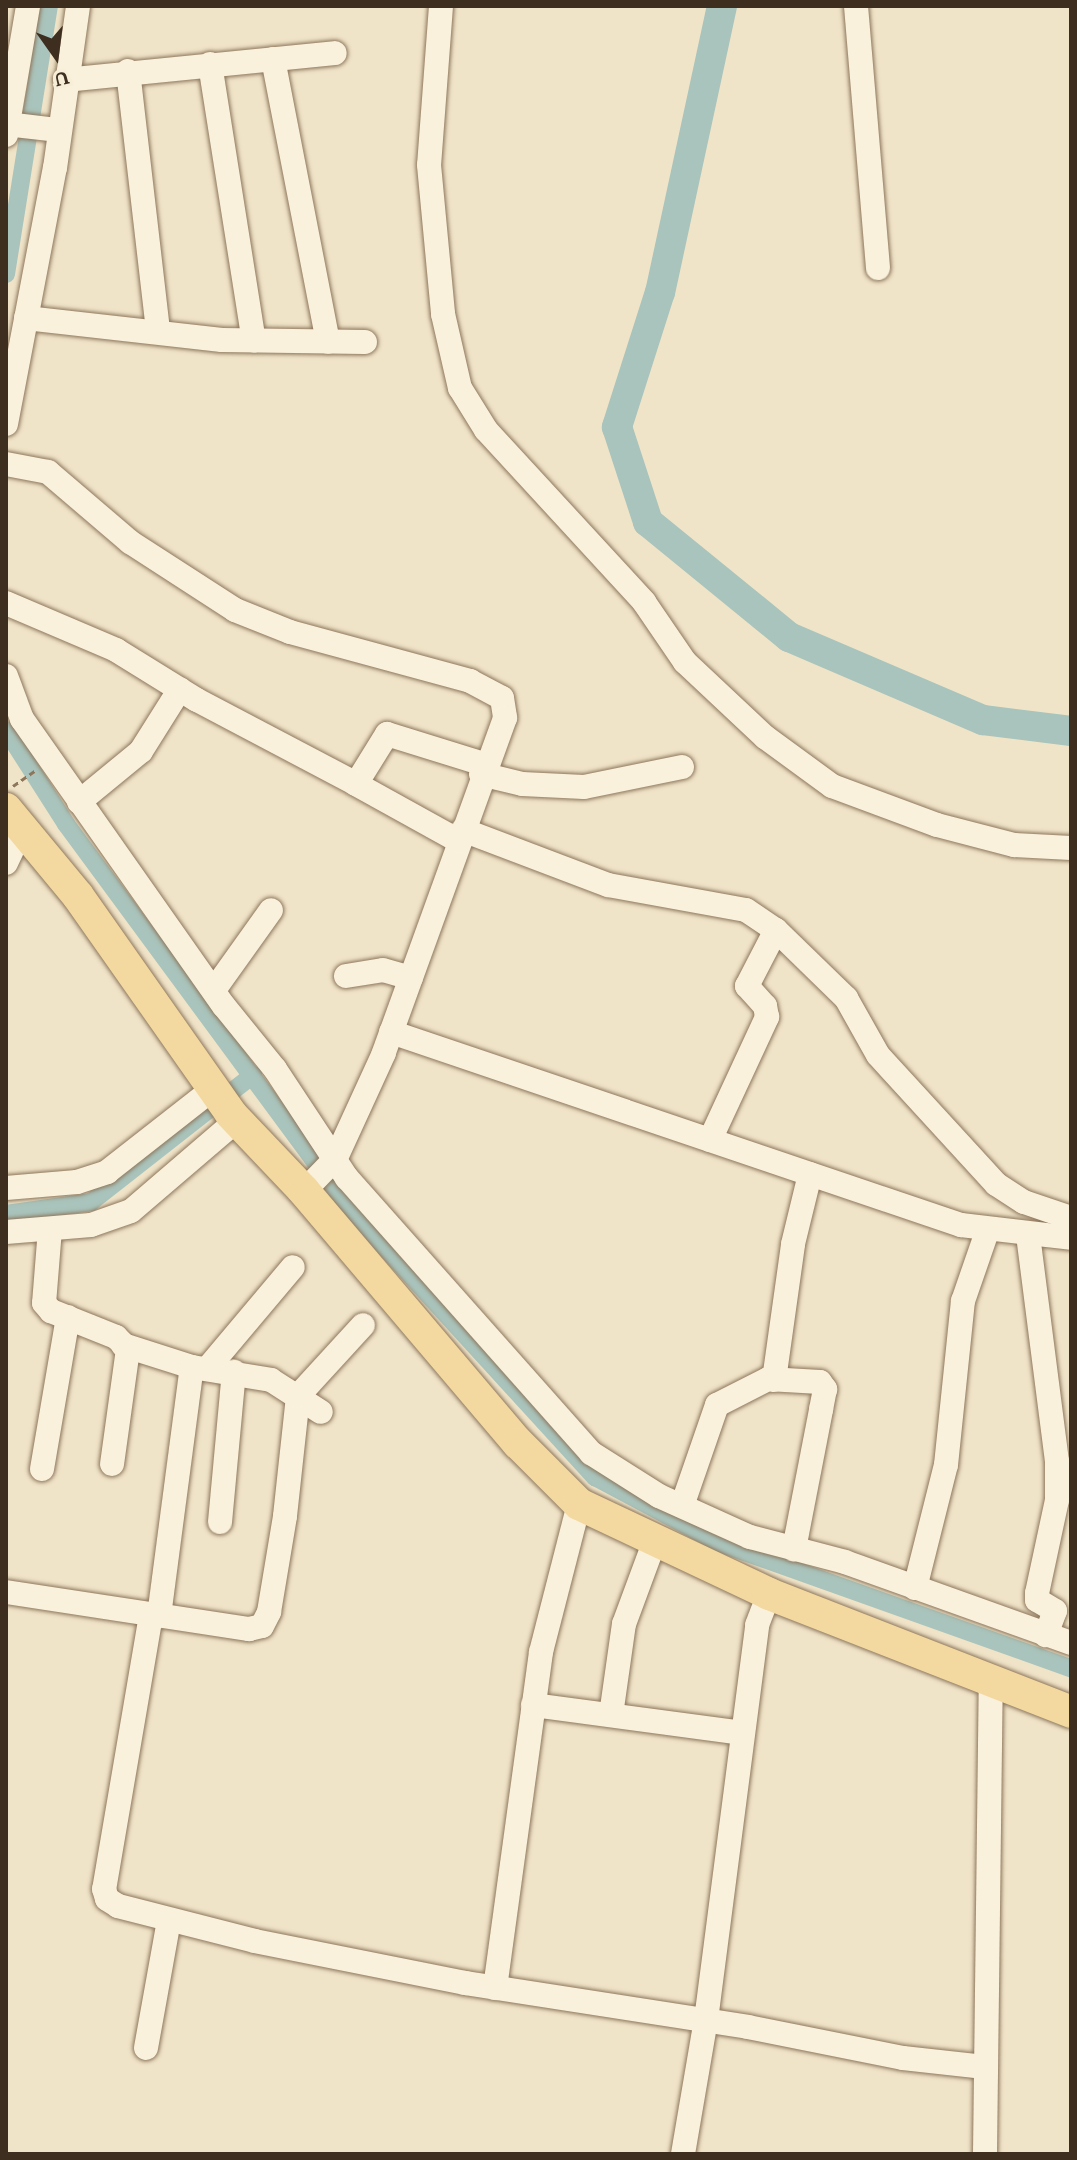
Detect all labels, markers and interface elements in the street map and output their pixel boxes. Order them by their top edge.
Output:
north arrow [16,16,96,96]
text: U [52,66,72,94]

